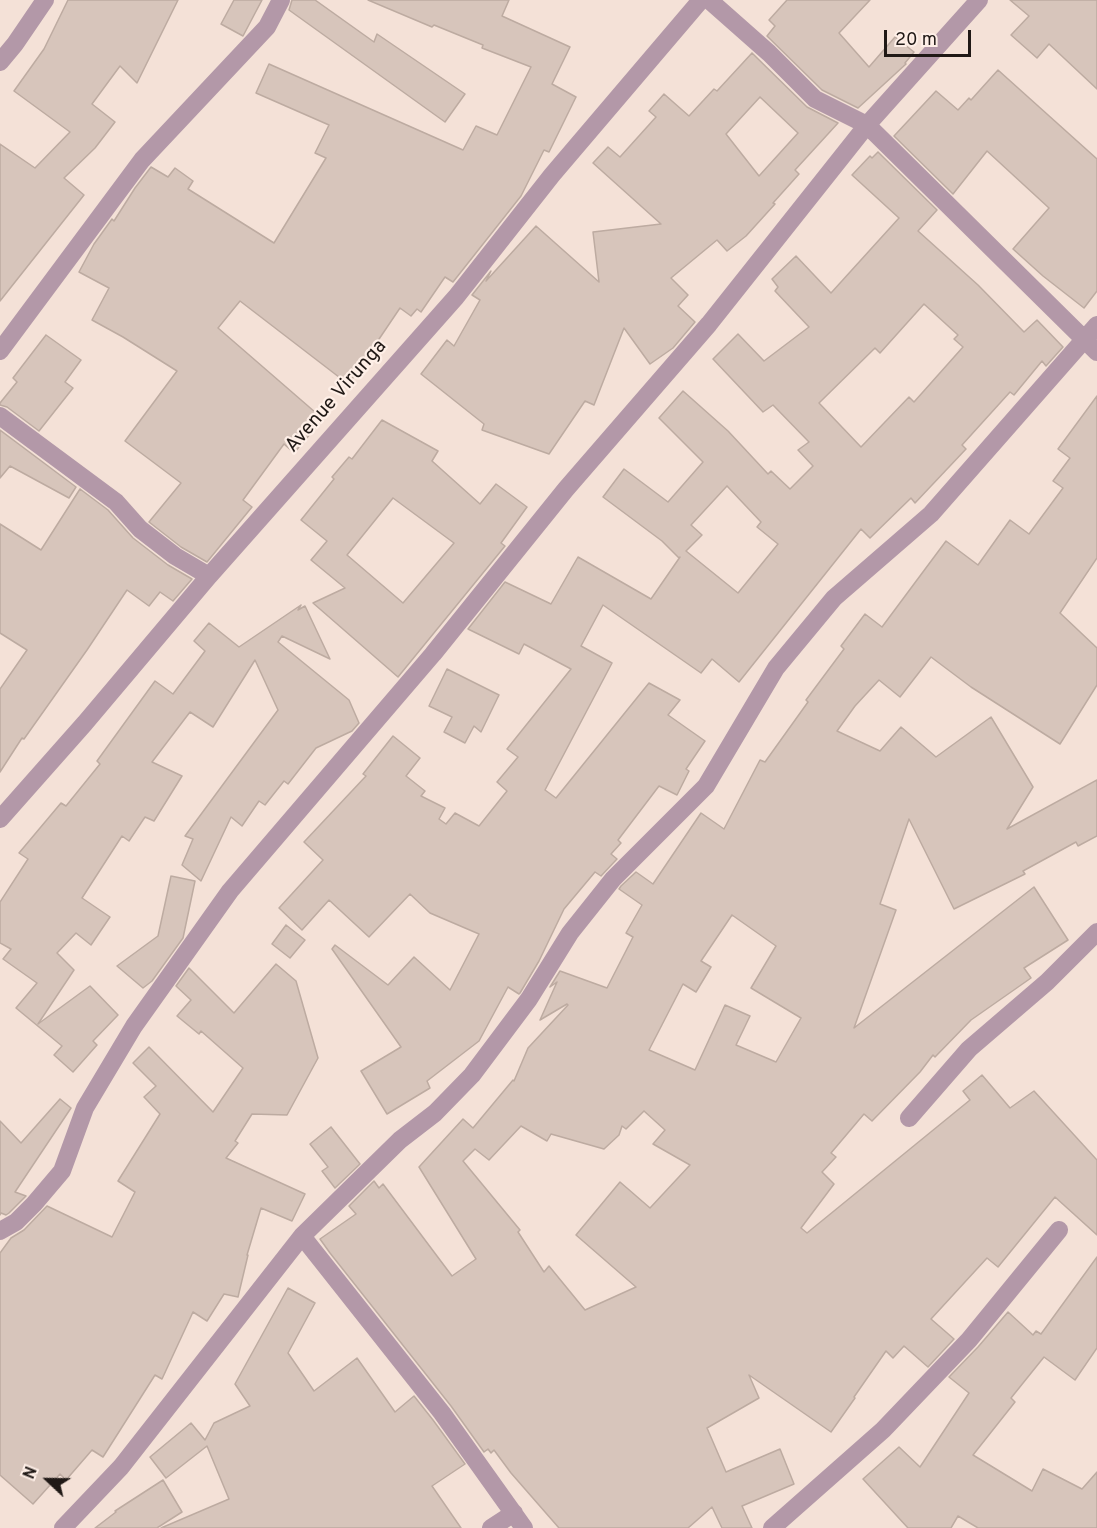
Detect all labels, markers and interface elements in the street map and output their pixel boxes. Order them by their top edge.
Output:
scale bar [887,18,974,56]
text: 20 m [895,29,937,52]
street label: Avenue Virunga [281,335,393,459]
north arrow [18,1450,78,1510]
text: N [20,1464,43,1482]

